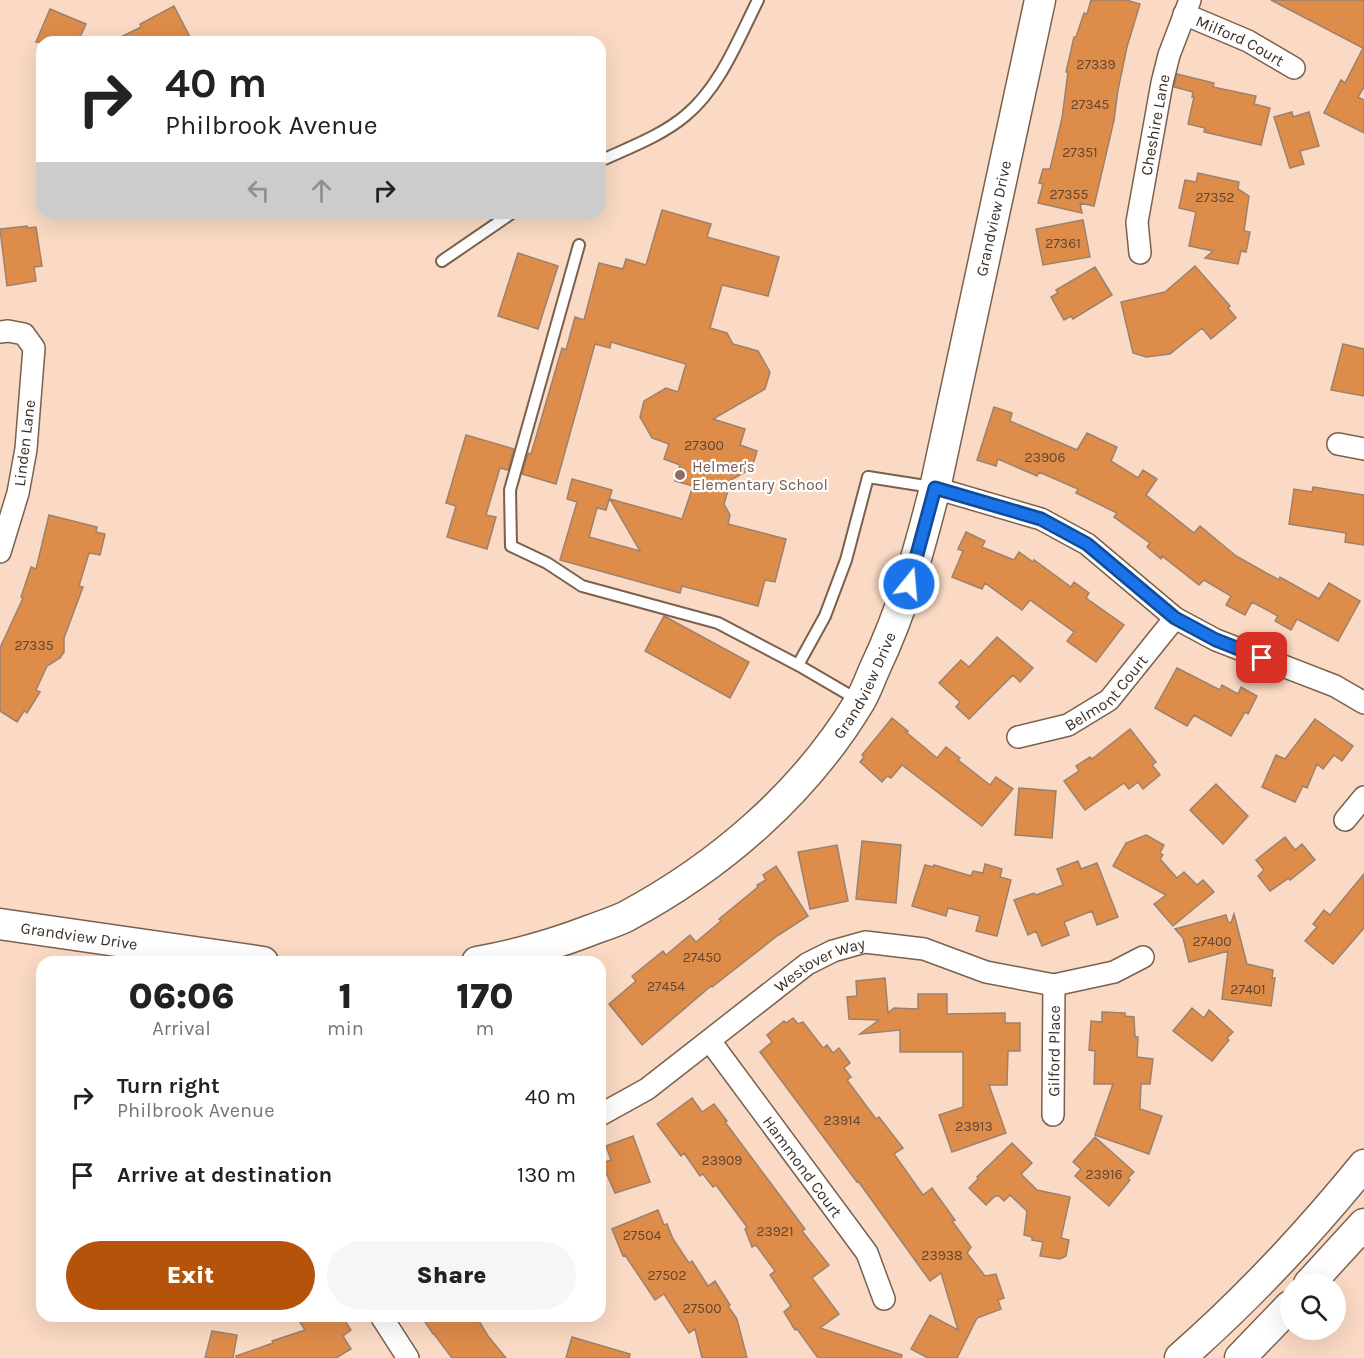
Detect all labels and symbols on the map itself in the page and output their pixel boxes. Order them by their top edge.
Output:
street label: Milford Court [1193,11,1288,70]
house number: 27339 [1076,56,1116,73]
street label: Cheshire Lane [1137,72,1174,177]
house number: 27345 [1071,96,1109,113]
house number: 27351 [1062,144,1098,161]
street label: Grandview Drive [972,159,1015,278]
house number: 27355 [1050,186,1088,203]
house number: 27352 [1196,189,1234,206]
house number: 27361 [1045,235,1081,252]
street label: Linden Lane [10,399,39,488]
house number: 27300 [684,437,724,454]
house number: 23906 [1025,449,1065,466]
place label: Helmer's Elementary School [692,457,828,494]
marker: Helmer's Elementary School [673,468,687,482]
position arrow [877,552,941,616]
street label: Grandview Drive [829,629,900,743]
pin [1236,632,1287,683]
house number: 27335 [14,637,54,654]
street label: Belmont Court [1061,651,1152,735]
street label: Grandview Drive [19,918,139,954]
street label: Westover Way [770,933,868,996]
house number: 27400 [1192,933,1232,950]
house number: 27450 [683,949,721,966]
house number: 27454 [647,978,685,995]
house number: 27401 [1230,981,1266,998]
street label: Gilford Place [1044,1005,1064,1097]
street label: Hammond Court [759,1112,846,1221]
house number: 23914 [824,1112,861,1129]
house number: 23913 [955,1118,993,1135]
house number: 23909 [702,1152,742,1169]
house number: 23916 [1085,1166,1123,1183]
house number: 23921 [756,1223,794,1240]
house number: 27504 [623,1227,662,1244]
house number: 23938 [921,1247,963,1264]
house number: 27502 [647,1267,687,1284]
house number: 27500 [682,1300,722,1317]

